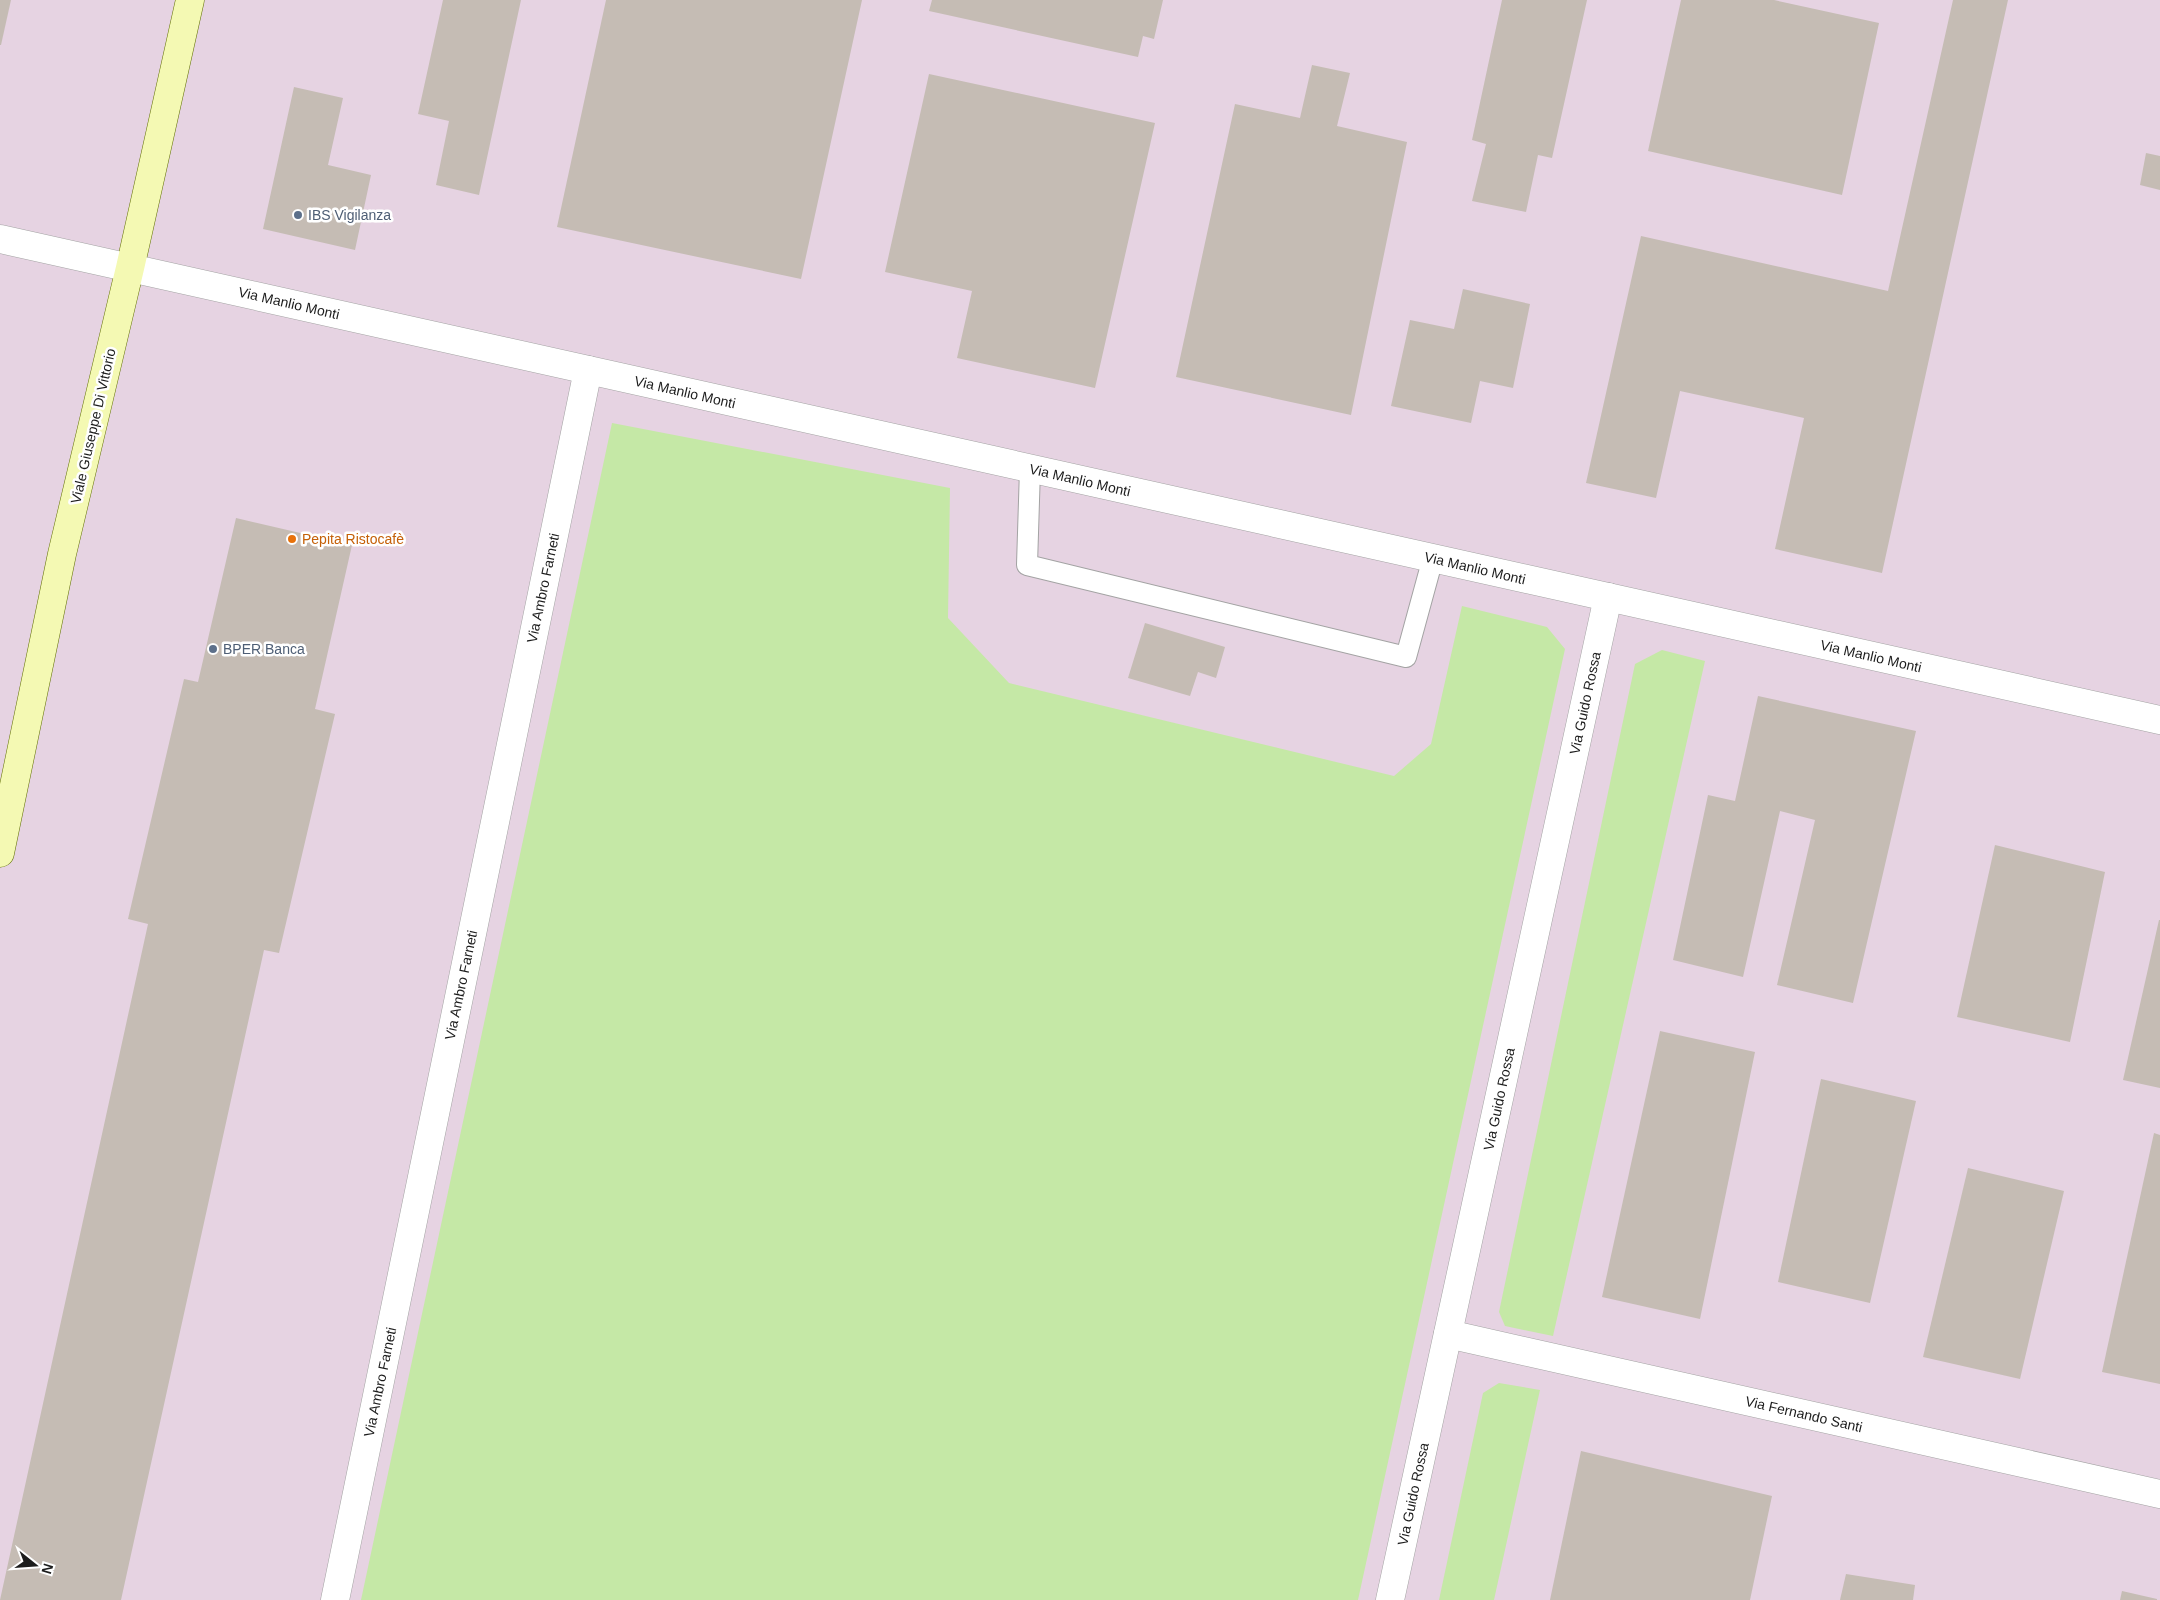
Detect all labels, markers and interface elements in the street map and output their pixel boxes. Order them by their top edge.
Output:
place label: IBS Vigilanza [308,207,391,223]
marker: IBS Vigilanza [292,209,304,221]
street label: Via Manlio Monti [237,284,341,322]
street label: Viale Giuseppe Di Vittorio [67,347,119,505]
street label: Via Manlio Monti [633,373,737,411]
street label: Via Manlio Monti [1028,461,1132,499]
place label: Pepita Ristocafè [302,531,404,547]
street label: Via Ambro Farneti [524,532,562,644]
marker: Pepita Ristocafè [286,533,298,545]
street label: Via Manlio Monti [1423,549,1527,587]
street label: Via Manlio Monti [1819,637,1923,675]
place label: BPER Banca [223,641,305,657]
marker: BPER Banca [207,643,219,655]
street label: Via Guido Rossa [1566,650,1604,756]
street label: Via Ambro Farneti [442,929,480,1041]
street label: Via Guido Rossa [1480,1046,1518,1152]
street label: Via Ambro Farneti [361,1326,399,1438]
street label: Via Fernando Santi [1744,1393,1864,1435]
street label: Via Guido Rossa [1394,1441,1432,1547]
north arrow [10,1540,60,1590]
text: N [38,1562,57,1576]

